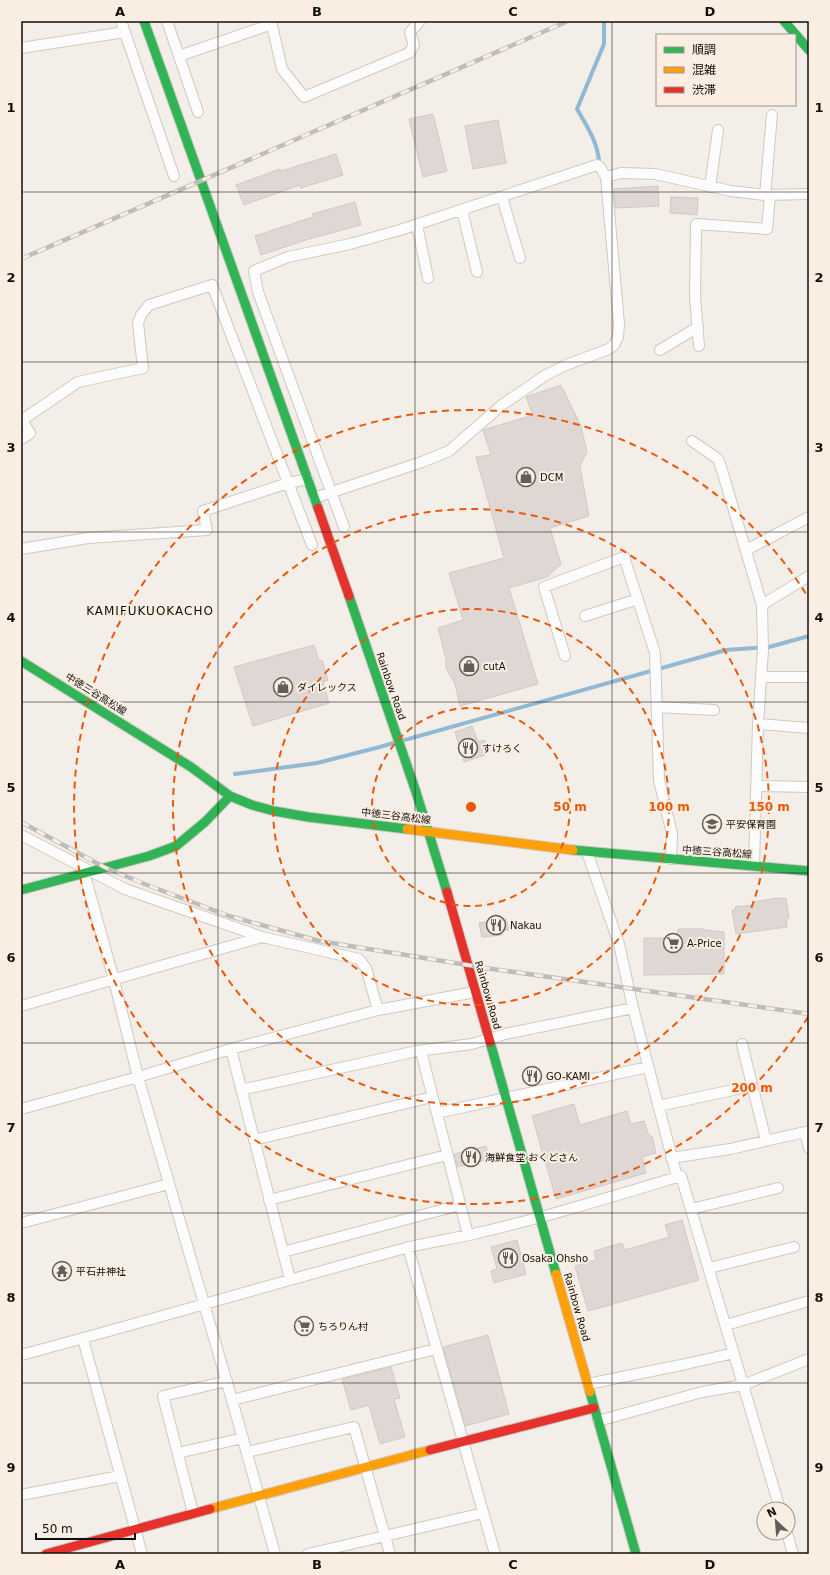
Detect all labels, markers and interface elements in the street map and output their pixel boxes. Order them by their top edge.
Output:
text: A [115,4,125,19]
text: B [312,4,322,19]
text: C [508,4,518,19]
text: D [705,4,716,19]
legend [656,34,796,106]
text: 順調 [692,43,716,57]
text: 混雑 [692,63,716,77]
text: 渋滞 [692,83,716,97]
text: 1 [6,100,16,115]
text: 1 [814,100,824,115]
text: 2 [6,270,16,285]
text: 2 [814,270,824,285]
text: 3 [6,440,16,455]
text: 3 [814,440,824,455]
shop icon: DCM [515,466,537,488]
place label: DCM [540,472,563,483]
district label: KAMIFUKUOKACHO [86,604,214,618]
text: 4 [6,610,16,625]
text: 4 [814,610,824,625]
street label: Rainbow Road [374,651,408,721]
shop icon: cutA [458,655,480,677]
place label: cutA [483,661,506,672]
street label: 中徳三谷高松線 [63,671,129,717]
shop icon: ダイレックス [272,676,294,698]
place label: ダイレックス [297,682,357,693]
restaurant icon: すけろく [457,737,479,759]
place label: すけろく [482,743,522,754]
text: 5 [6,780,16,795]
text: 5 [814,780,824,795]
centre of rings [464,800,478,814]
text: 50 m [553,800,587,814]
text: 100 m [648,800,690,814]
text: 150 m [748,800,790,814]
street label: 中徳三谷高松線 [361,806,431,826]
school or university icon: 平安保育園 [701,813,723,835]
place label: 平安保育園 [726,819,776,830]
street label: 中徳三谷高松線 [682,844,752,860]
restaurant icon: Nakau [485,914,507,936]
place label: Nakau [510,920,542,931]
supermarket icon: A-Price [662,932,684,954]
place label: A-Price [687,938,722,949]
text: 6 [6,950,16,965]
text: 6 [814,950,824,965]
street label: Rainbow Road [473,959,503,1031]
restaurant icon: GO-KAMI [521,1065,543,1087]
place label: GO-KAMI [546,1071,590,1082]
text: 200 m [731,1081,773,1095]
text: 7 [6,1120,16,1135]
text: 7 [814,1120,824,1135]
restaurant icon: 海鮮食堂 おくどさん [460,1146,482,1168]
place label: 海鮮食堂 おくどさん [485,1152,578,1163]
restaurant icon: Osaka Ohsho [497,1247,519,1269]
place label: Osaka Ohsho [522,1253,588,1264]
temple icon: 平石井神社 [51,1260,73,1282]
place label: 平石井神社 [76,1266,126,1277]
street label: Rainbow Road [562,1271,592,1343]
text: 8 [6,1290,16,1305]
text: 8 [814,1290,824,1305]
supermarket icon: ちろりん村 [293,1315,315,1337]
place label: ちろりん村 [318,1321,368,1332]
text: 9 [6,1460,16,1475]
text: 9 [814,1460,824,1475]
north arrow [756,1501,796,1541]
text: N [765,1505,779,1520]
scale bar [36,1515,135,1541]
text: 50 m [42,1522,73,1536]
text: A [115,1557,125,1572]
text: B [312,1557,322,1572]
text: C [508,1557,518,1572]
text: D [705,1557,716,1572]

